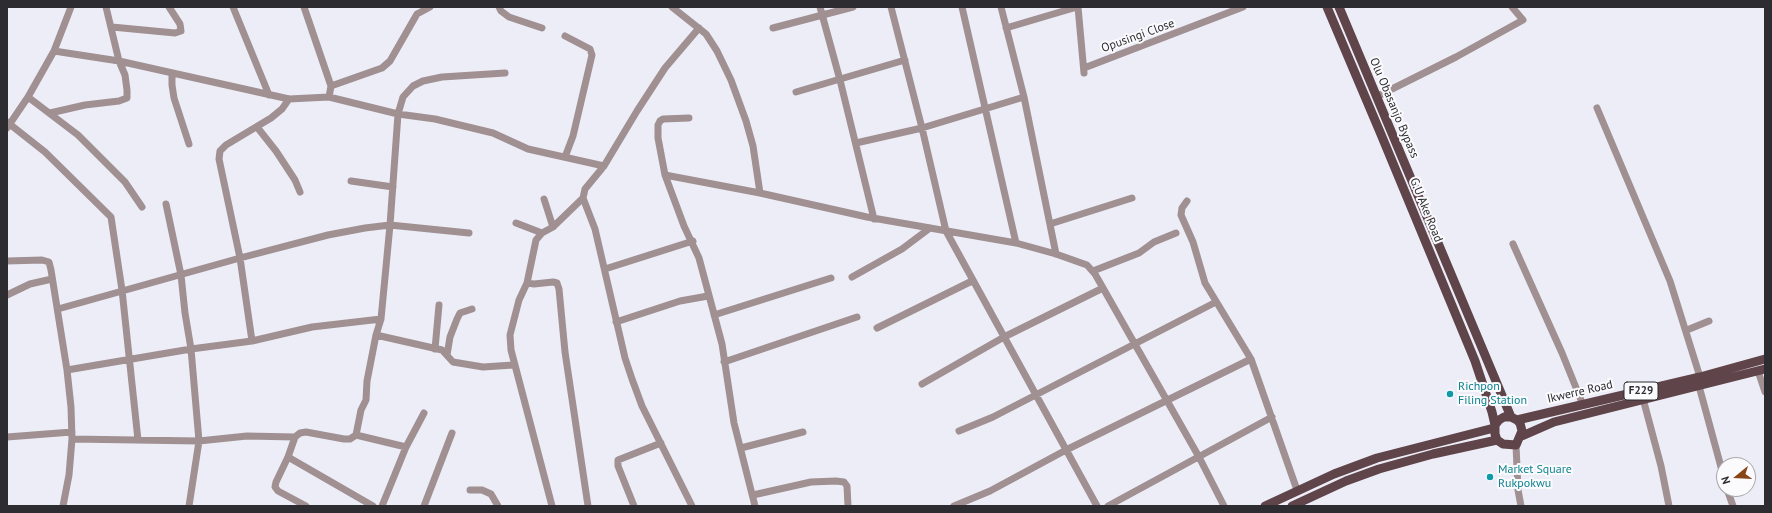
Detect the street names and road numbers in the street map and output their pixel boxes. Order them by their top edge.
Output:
street label: Opusingi Close [1099,16,1177,56]
street label: Olu Obasanjo Bypass [1366,56,1422,160]
street label: G.U Ake Road [1407,176,1445,244]
street label: Ikwerre Road [1546,377,1614,407]
road number: F229 [1624,382,1658,400]

